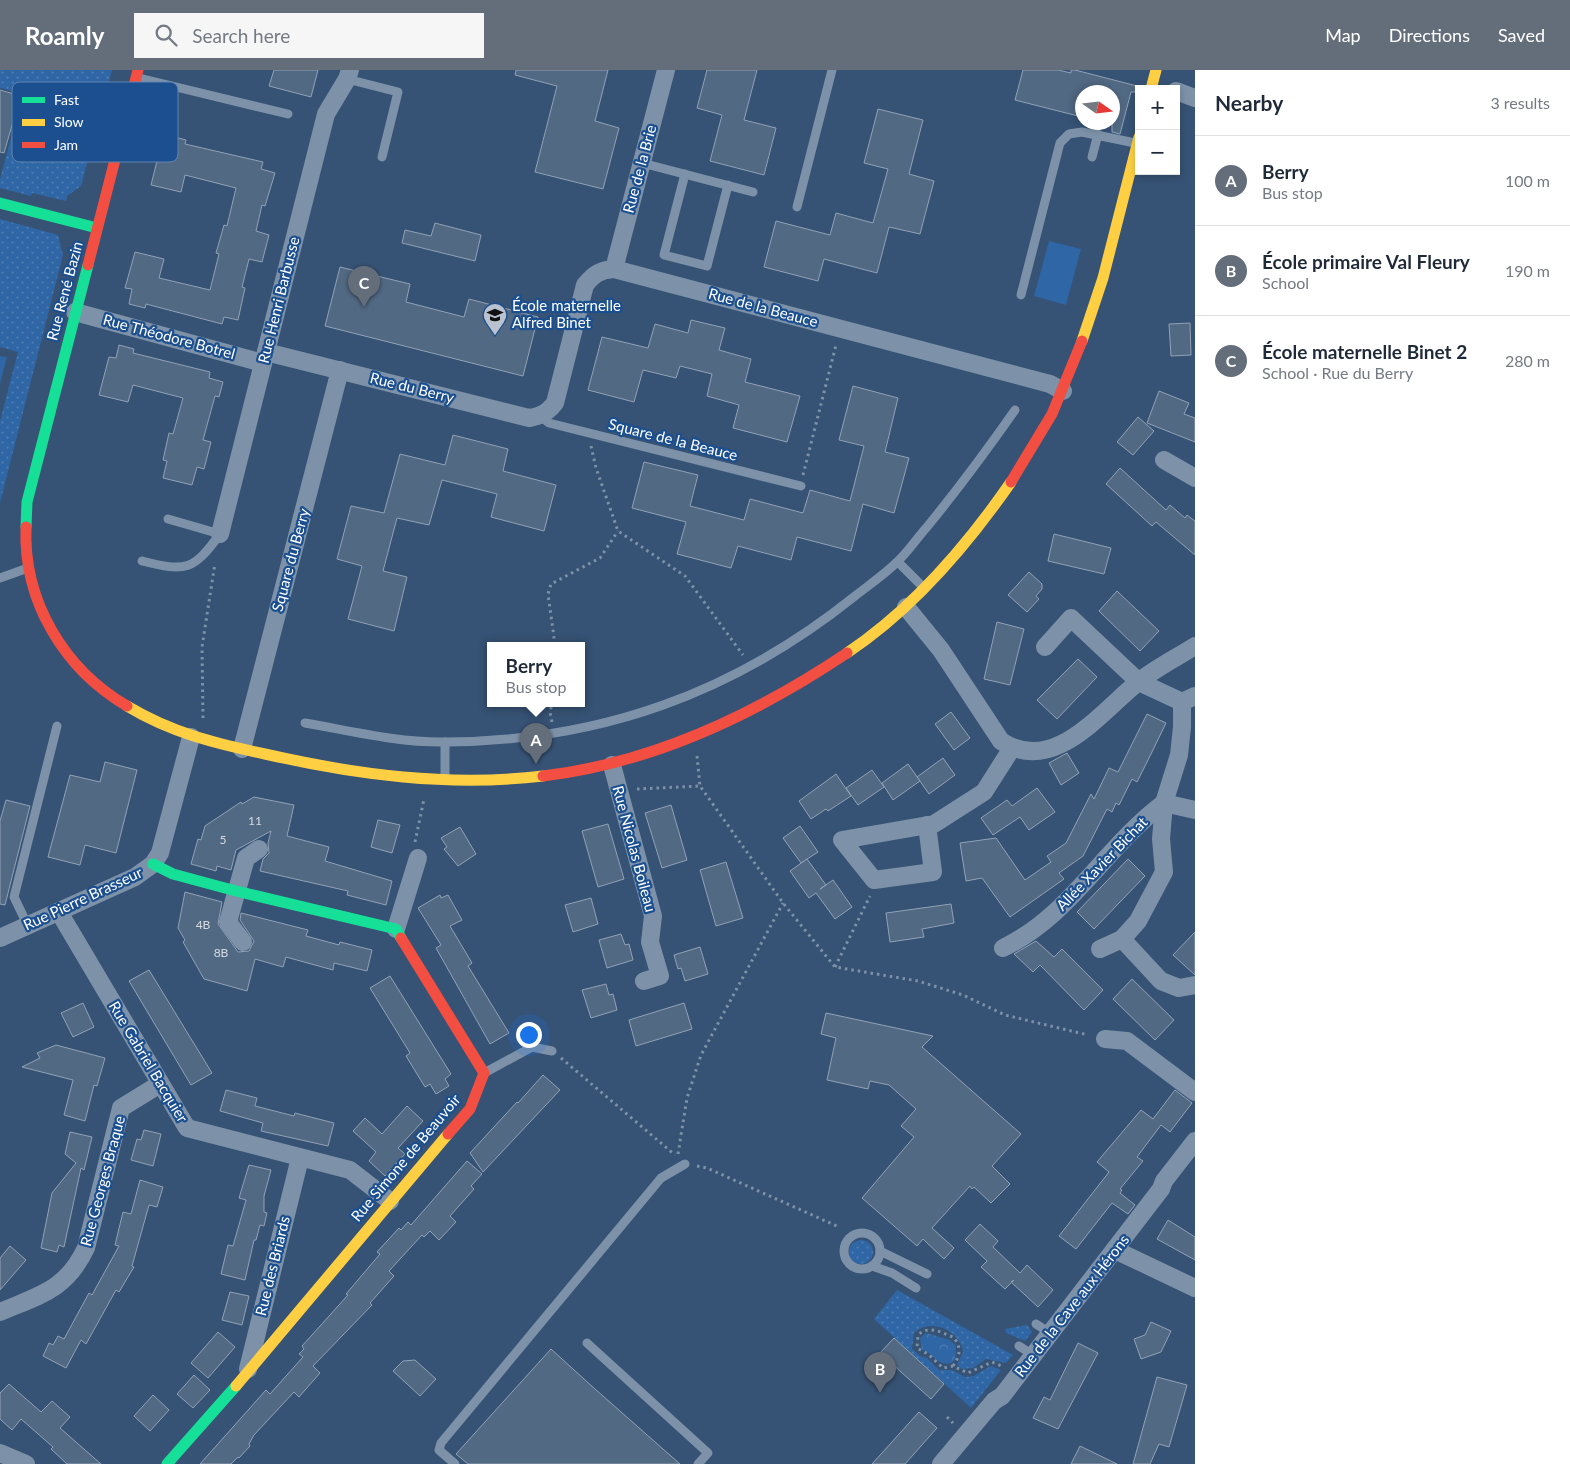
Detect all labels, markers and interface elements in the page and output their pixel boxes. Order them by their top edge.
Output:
search box [134,13,484,58]
text: Roamly [25,21,104,50]
icon: search [152,21,180,49]
text: Search here [192,24,290,47]
text: Map [1325,24,1361,46]
text: Directions [1389,24,1470,46]
text: Saved [1498,24,1545,46]
legend [12,82,178,162]
north arrow [1075,85,1120,130]
map controls [1135,85,1180,175]
button: + [1135,85,1180,130]
text: Nearby [1215,90,1283,115]
text: Fast [54,91,79,108]
text: 3 results [1490,93,1550,112]
text: Slow [54,113,84,130]
street label: Rue de la Brie [619,123,659,215]
button: − [1135,130,1180,175]
text: Jam [54,136,78,153]
text: Berry [1262,160,1309,183]
text: A [1225,171,1237,190]
text: 100 m [1505,171,1550,190]
text: Bus stop [1262,183,1323,202]
street label: Rue Henri Barbusse [254,235,302,365]
street label: Rue René Bazin [42,239,86,342]
text: École primaire Val Fleury [1262,250,1470,273]
text: B [1226,261,1236,280]
text: 190 m [1505,261,1550,280]
pin: C [348,266,380,307]
text: School [1262,273,1309,292]
street label: Rue de la Beauce [707,284,820,330]
place label: École maternelle Alfred Binet [512,296,621,331]
school or university icon: École maternelle Alfred Binet [482,302,508,336]
street label: Rue Théodore Botrel [101,310,237,362]
text: École maternelle Binet 2 [1262,340,1467,363]
text: C [1226,351,1236,370]
text: 280 m [1505,351,1550,370]
text: School · Rue du Berry [1262,363,1413,382]
street label: Rue du Berry [368,368,456,406]
street label: Square de la Beauce [607,414,740,464]
street label: Square du Berry [268,506,313,613]
popup [487,642,585,707]
text: Berry [506,654,552,677]
text: Bus stop [506,677,566,696]
pin: A [520,723,552,764]
street label: Rue Nicolas Boileau [609,784,660,914]
street label: Allée Xavier Bichat [1052,812,1151,914]
house number: 11 [248,813,262,828]
house number: 5 [220,832,227,847]
street label: Rue Pierre Brasseur [20,862,145,934]
house number: 4B [196,917,211,932]
house number: 8B [214,945,229,960]
street label: Rue Gabriel Bacquier [106,998,192,1126]
your location [516,1022,542,1048]
street label: Rue Simone de Beauvoir [347,1090,464,1225]
street label: Rue Georges Braque [76,1113,128,1248]
street label: Rue des Briards [251,1214,293,1317]
street label: Rue de la Cave aux Hérons [1010,1231,1132,1380]
pin: B [864,1352,896,1393]

